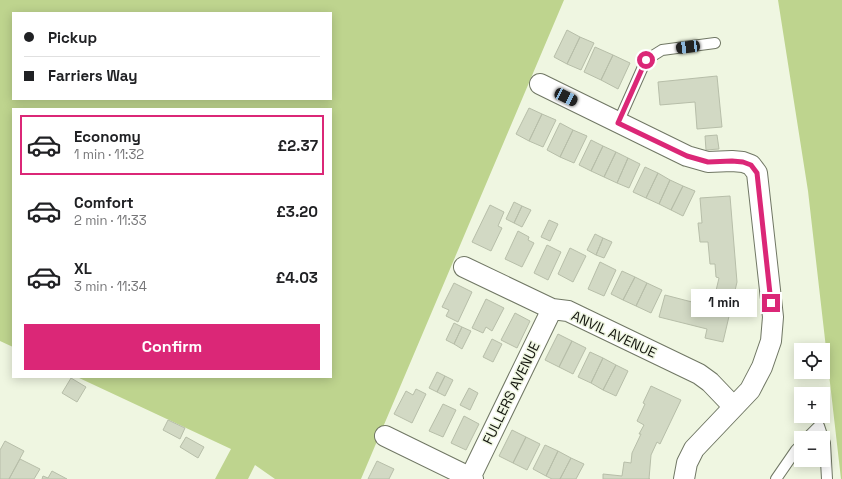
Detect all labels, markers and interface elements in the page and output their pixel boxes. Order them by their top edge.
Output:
text: Pickup [48,28,97,47]
car [675,40,701,54]
route start [637,51,655,69]
text: Farriers Way [48,66,138,85]
car [553,86,579,108]
icon: car [26,127,62,163]
text: Economy [74,127,141,146]
text: £2.37 [278,136,318,155]
text: 1 min · 11:32 [74,146,144,163]
icon: car [26,193,62,229]
text: Comfort [74,193,134,212]
text: £3.20 [276,202,318,221]
text: 2 min · 11:33 [74,212,147,229]
icon: car [26,259,62,295]
text: XL [74,259,92,278]
text: £4.03 [276,268,318,287]
text: 3 min · 11:34 [74,278,147,295]
callout: 1 min [691,289,757,317]
text: 1 min [708,294,740,311]
route end [762,294,780,312]
street label: ANVIL AVENUE [568,306,660,362]
button: Confirm [24,324,320,370]
street label: FULLERS AVENUE [478,339,544,447]
map controls [794,343,830,467]
button: locate [794,343,830,379]
button: + [794,387,830,423]
button: − [794,431,830,467]

